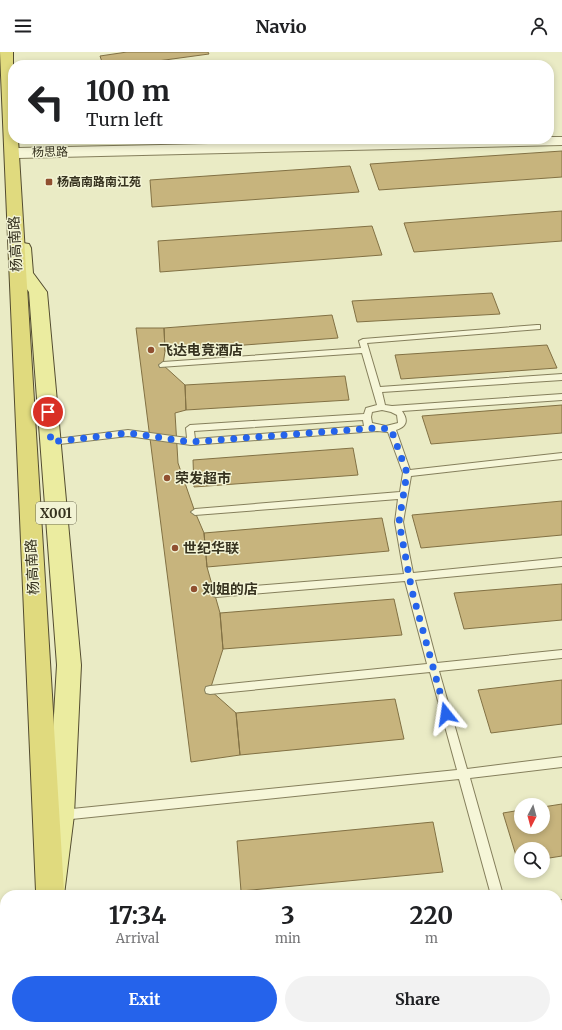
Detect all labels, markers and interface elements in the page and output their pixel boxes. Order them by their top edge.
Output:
icon: menu [12,15,34,37]
text: Navio [255,15,307,38]
icon: person [528,15,550,37]
text: 100 m [86,73,170,109]
icon: left [20,76,72,128]
text: Turn left [86,108,163,131]
street label: 杨思路 [32,144,68,159]
place label: 杨高南路南江苑 [57,174,141,189]
marker: 杨高南路南江苑 [44,177,54,187]
street label: 杨高南路 [5,216,25,272]
place label: 飞达电竞酒店 [159,341,243,359]
marker: 飞达电竞酒店 [146,345,156,355]
pin [31,395,65,429]
icon: arrive [37,401,59,423]
place label: 荣发超市 [175,469,231,487]
marker: 荣发超市 [162,473,172,483]
road number: X001 [36,502,76,524]
street label: 杨高南路 [22,539,42,595]
place label: 世纪华联 [183,539,239,557]
marker: 世纪华联 [170,543,180,553]
place label: 刘姐的店 [202,580,258,598]
marker: 刘姐的店 [189,584,199,594]
position arrow [425,693,467,735]
north arrow [514,798,550,834]
map controls [514,798,550,878]
button: search [514,842,550,878]
text: 17:34 [109,900,166,931]
text: 3 [281,900,295,931]
text: 220 [410,900,453,931]
text: Arrival [116,930,159,947]
text: min [275,930,301,947]
text: m [425,930,438,947]
button: Exit [12,976,277,1022]
button: Share [285,976,550,1022]

